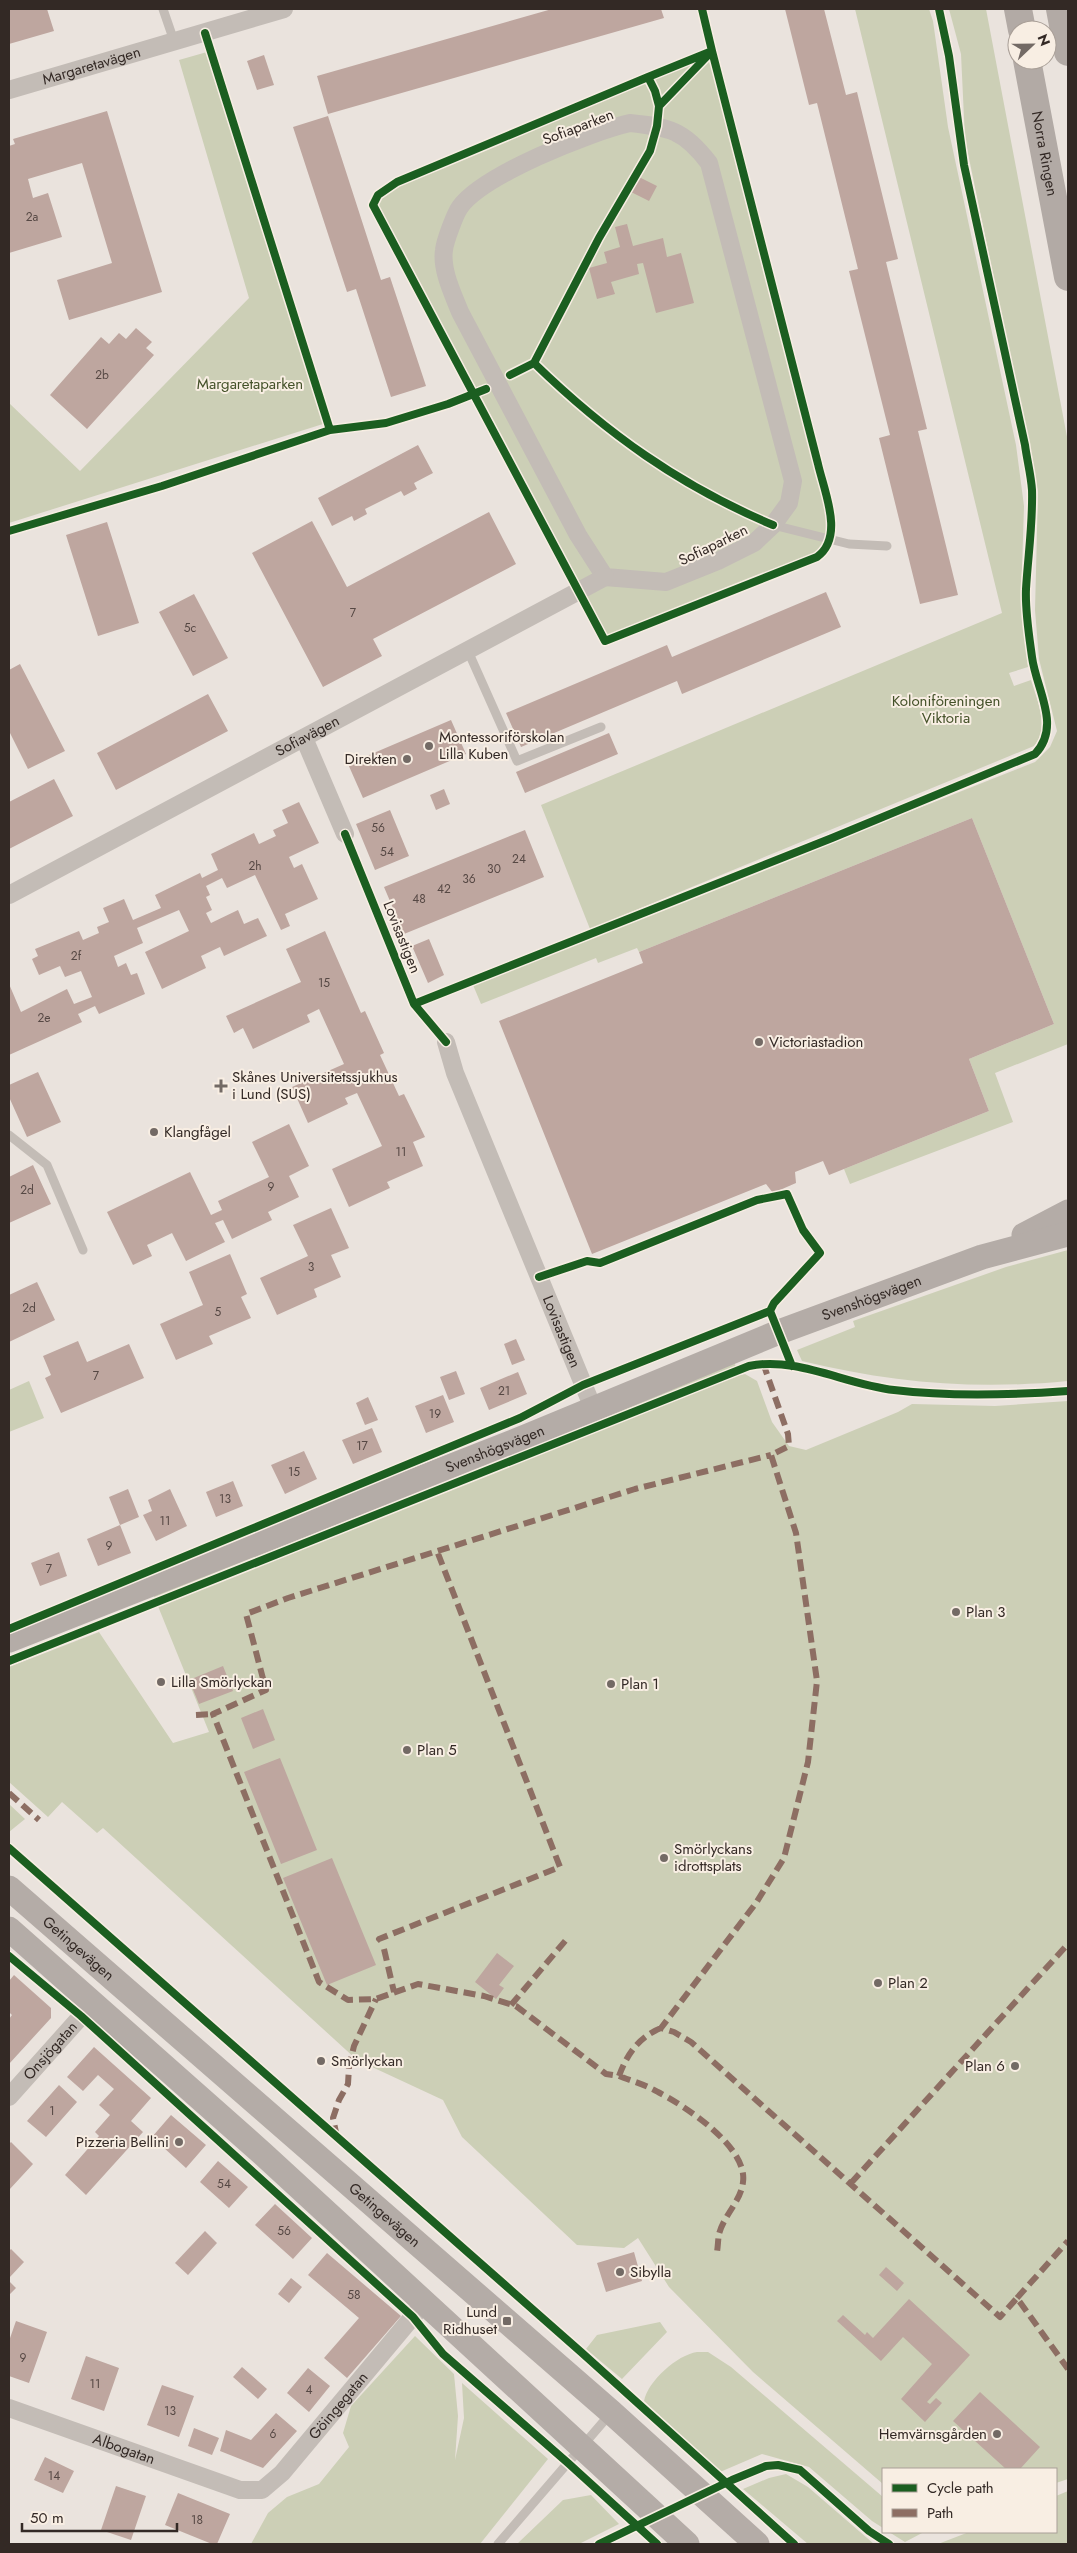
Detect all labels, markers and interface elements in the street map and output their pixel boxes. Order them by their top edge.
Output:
north arrow [1007,20,1057,70]
text: N [1033,31,1055,49]
street label: Margaretavägen [40,41,143,91]
street label: Sofiaparken [539,103,617,151]
street label: Norra Ringen [1026,109,1063,198]
house number: 2a [26,208,39,226]
house number: 2b [95,366,109,384]
park label: Margaretaparken [197,373,303,395]
street label: Sofiaparken [675,519,751,571]
house number: 7 [350,604,357,622]
house number: 5c [184,619,197,637]
park label: Koloniföreningen Viktoria [892,690,1000,729]
street label: Sofiavägen [271,710,343,762]
place label: Montessoriförskolan Lilla Kuben [439,726,565,765]
marker: Montessoriförskolan Lilla Kuben [423,740,435,752]
place label: Direkten [344,748,397,770]
marker: Direkten [401,753,413,765]
house number: 56 [371,819,385,837]
house number: 54 [380,843,394,861]
house number: 24 [512,850,526,868]
house number: 2h [248,857,262,875]
house number: 30 [487,860,501,878]
house number: 36 [462,870,476,888]
house number: 42 [437,880,451,898]
house number: 48 [412,890,426,908]
street label: Lovisastigen [378,898,426,976]
house number: 2f [71,947,82,965]
house number: 15 [318,974,330,992]
house number: 2e [37,1009,51,1027]
place label: Victoriastadion [769,1031,863,1053]
marker: Victoriastadion [753,1036,765,1048]
place label: Skånes Universitetssjukhus i Lund (SUS) [232,1066,398,1105]
marker: Skånes Universitetssjukhus i Lund (SUS) [214,1079,228,1093]
place label: Klangfågel [164,1121,231,1143]
marker: Klangfågel [148,1126,160,1138]
house number: 11 [396,1143,406,1161]
house number: 9 [268,1178,275,1196]
house number: 2d [20,1181,34,1199]
house number: 3 [308,1258,315,1276]
street label: Svenshögsvägen [818,1269,925,1326]
street label: Lovisastigen [537,1292,586,1371]
house number: 2d [22,1299,36,1317]
house number: 5 [215,1303,222,1321]
house number: 7 [93,1367,100,1385]
house number: 21 [498,1382,510,1400]
house number: 19 [429,1405,441,1423]
street label: Svenshögsvägen [442,1419,548,1478]
house number: 17 [356,1437,369,1455]
house number: 15 [288,1463,300,1481]
house number: 13 [219,1490,231,1508]
house number: 11 [160,1512,170,1530]
house number: 9 [106,1537,113,1555]
house number: 7 [46,1560,53,1578]
place label: Plan 3 [966,1601,1005,1623]
marker: Plan 3 [950,1606,962,1618]
place label: Lilla Smörlyckan [171,1671,272,1693]
place label: Plan 1 [621,1673,659,1695]
marker: Lilla Smörlyckan [155,1676,167,1688]
marker: Plan 1 [605,1678,617,1690]
place label: Plan 5 [417,1739,457,1761]
marker: Plan 5 [401,1744,413,1756]
place label: Smörlyckans idrottsplats [674,1838,752,1877]
marker: Smörlyckans idrottsplats [658,1852,670,1864]
street label: Getingevägen [38,1911,119,1986]
place label: Plan 2 [888,1972,928,1994]
marker: Plan 2 [872,1977,884,1989]
street label: Onsjögatan [18,2016,83,2085]
place label: Smörlyckan [331,2050,403,2072]
marker: Smörlyckan [315,2055,327,2067]
place label: Plan 6 [965,2055,1005,2077]
marker: Plan 6 [1009,2060,1021,2072]
house number: 1 [49,2102,55,2120]
place label: Pizzeria Bellini [76,2131,169,2153]
marker: Pizzeria Bellini [173,2136,185,2148]
house number: 54 [217,2175,231,2193]
street label: Getingevägen [344,2177,425,2252]
house number: 56 [277,2222,291,2240]
place label: Sibylla [630,2261,671,2283]
marker: Sibylla [614,2266,626,2278]
house number: 58 [347,2286,361,2304]
place label: Lund Ridhuset [443,2301,497,2340]
marker: Lund Ridhuset [501,2315,513,2327]
house number: 9 [20,2349,27,2367]
street label: Göingegatan [303,2367,373,2444]
house number: 11 [90,2375,100,2393]
house number: 4 [306,2381,313,2399]
house number: 13 [164,2402,176,2420]
place label: Hemvärnsgården [879,2423,987,2445]
house number: 6 [270,2425,277,2443]
street label: Albogatan [90,2428,158,2470]
marker: Hemvärnsgården [991,2428,1003,2440]
house number: 14 [48,2467,60,2485]
legend [882,2468,1057,2533]
text: Cycle path [927,2477,994,2499]
scale bar [22,2500,178,2532]
text: Path [927,2502,953,2524]
text: 50 m [30,2507,64,2529]
house number: 18 [191,2511,203,2529]

